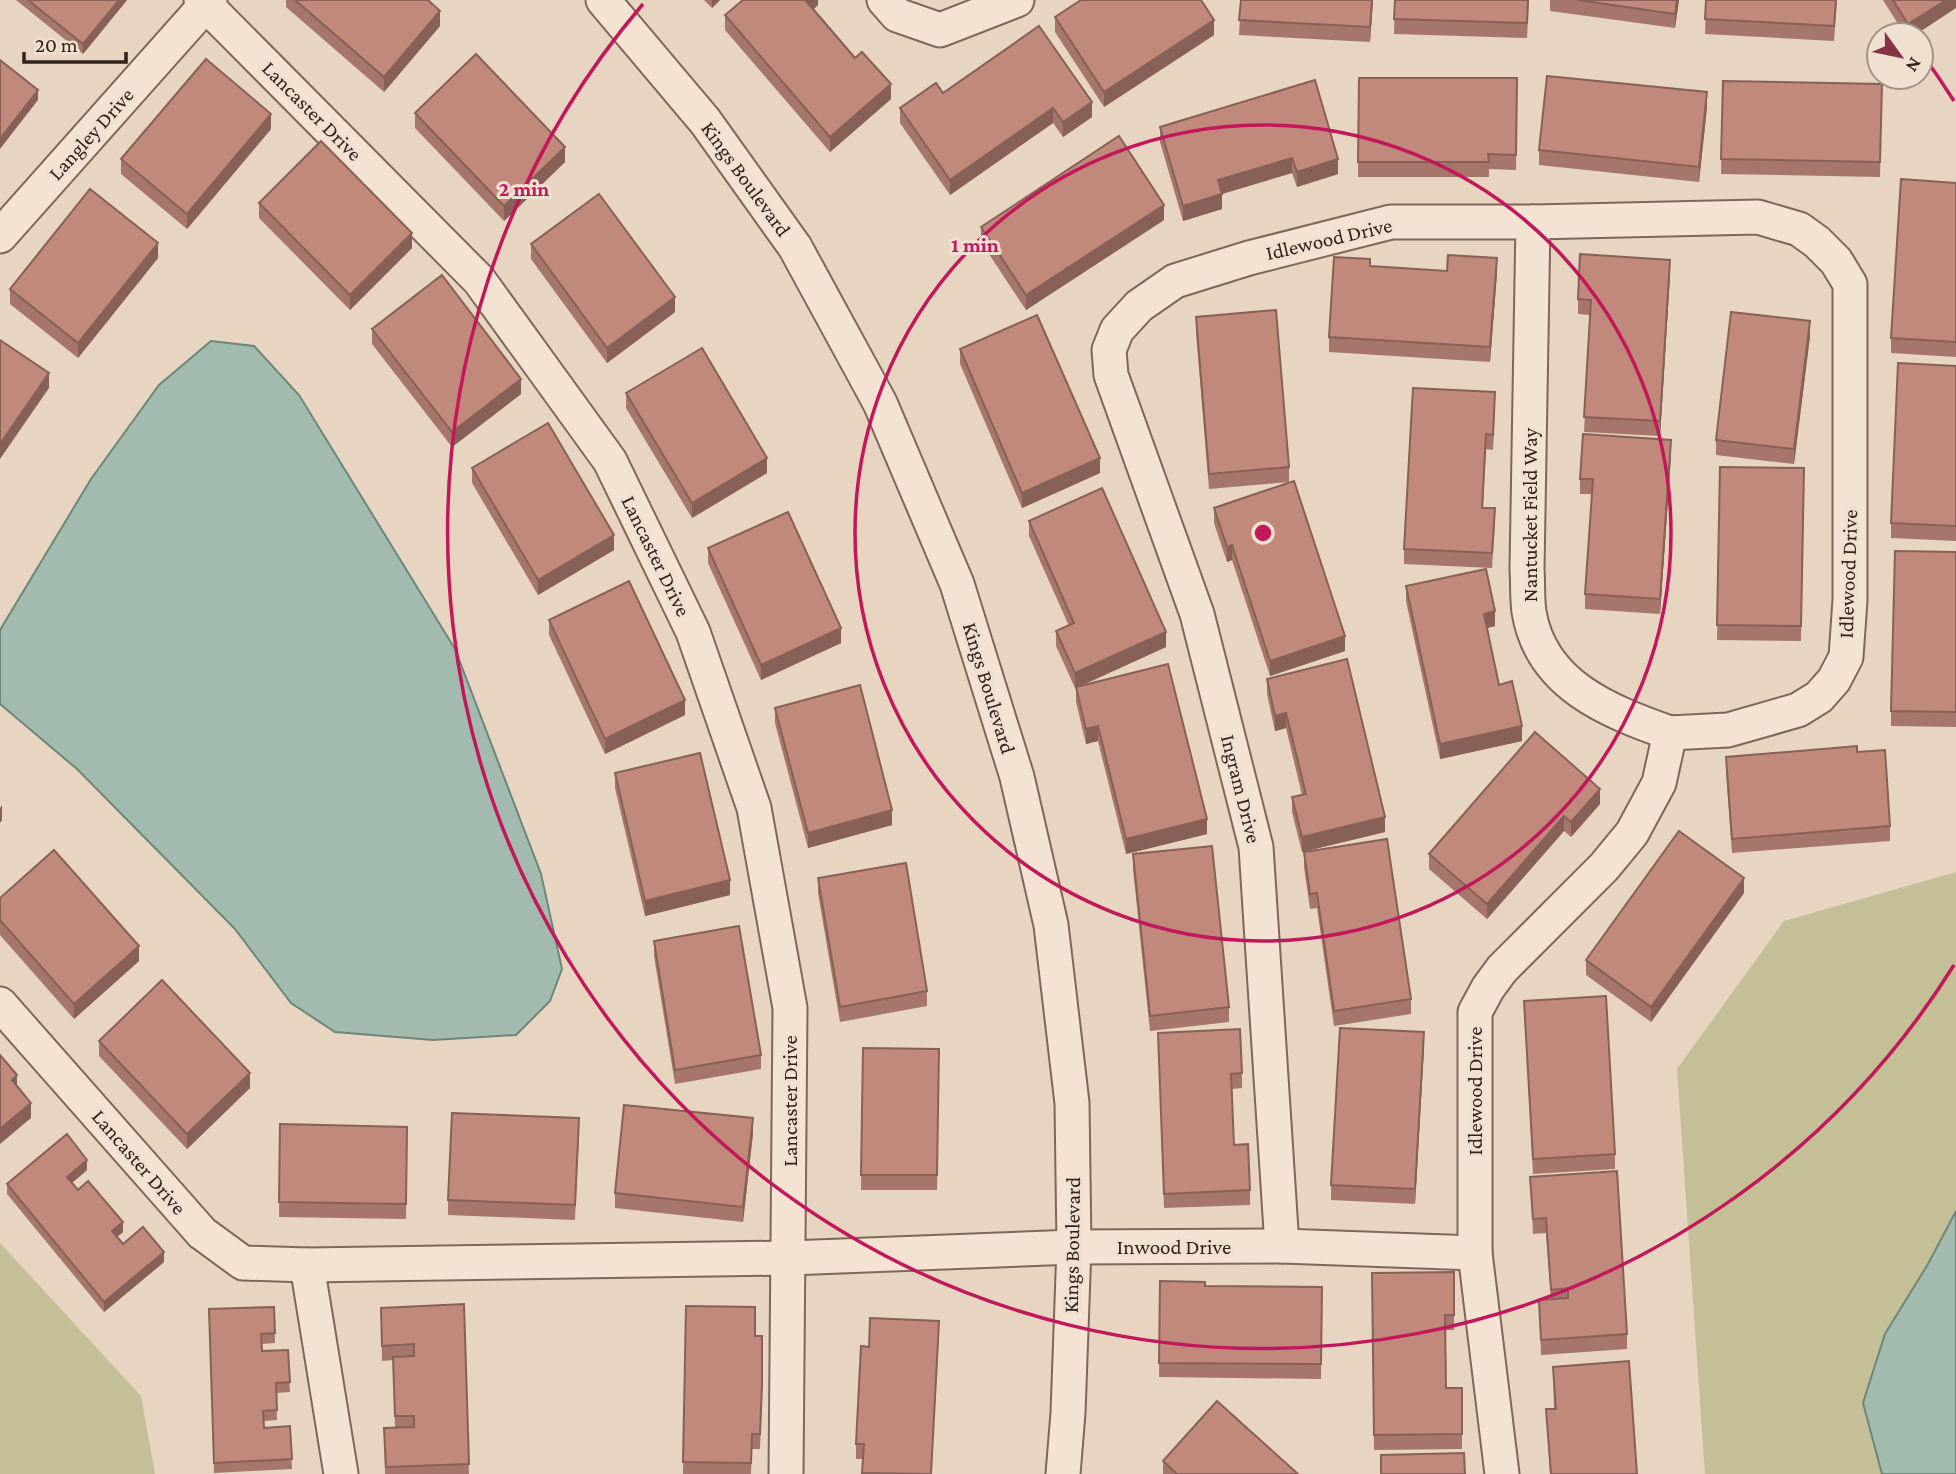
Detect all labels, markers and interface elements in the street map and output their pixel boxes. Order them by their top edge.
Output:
scale bar [24,21,126,65]
north arrow [1865,21,1935,91]
text: 20 m [35,33,78,57]
text: N [1901,54,1926,76]
street label: Lancaster Drive [257,56,367,166]
street label: Langley Drive [43,83,139,185]
street label: Kings Boulevard [696,117,796,241]
text: 2 min [499,177,549,201]
street label: Idlewood Drive [1264,213,1394,265]
text: 1 min [951,233,999,257]
street label: Nantucket Field Way [1518,427,1542,602]
street label: Lancaster Drive [616,492,696,620]
street label: Idlewood Drive [1834,509,1862,639]
centre of rings [1251,521,1275,545]
street label: Kings Boulevard [958,619,1020,757]
street label: Ingram Drive [1216,732,1266,846]
street label: Idlewood Drive [1463,1027,1487,1155]
street label: Lancaster Drive [778,1035,802,1167]
street label: Lancaster Drive [87,1105,191,1219]
street label: Kings Boulevard [1059,1177,1085,1313]
street label: Inwood Drive [1117,1235,1231,1259]

